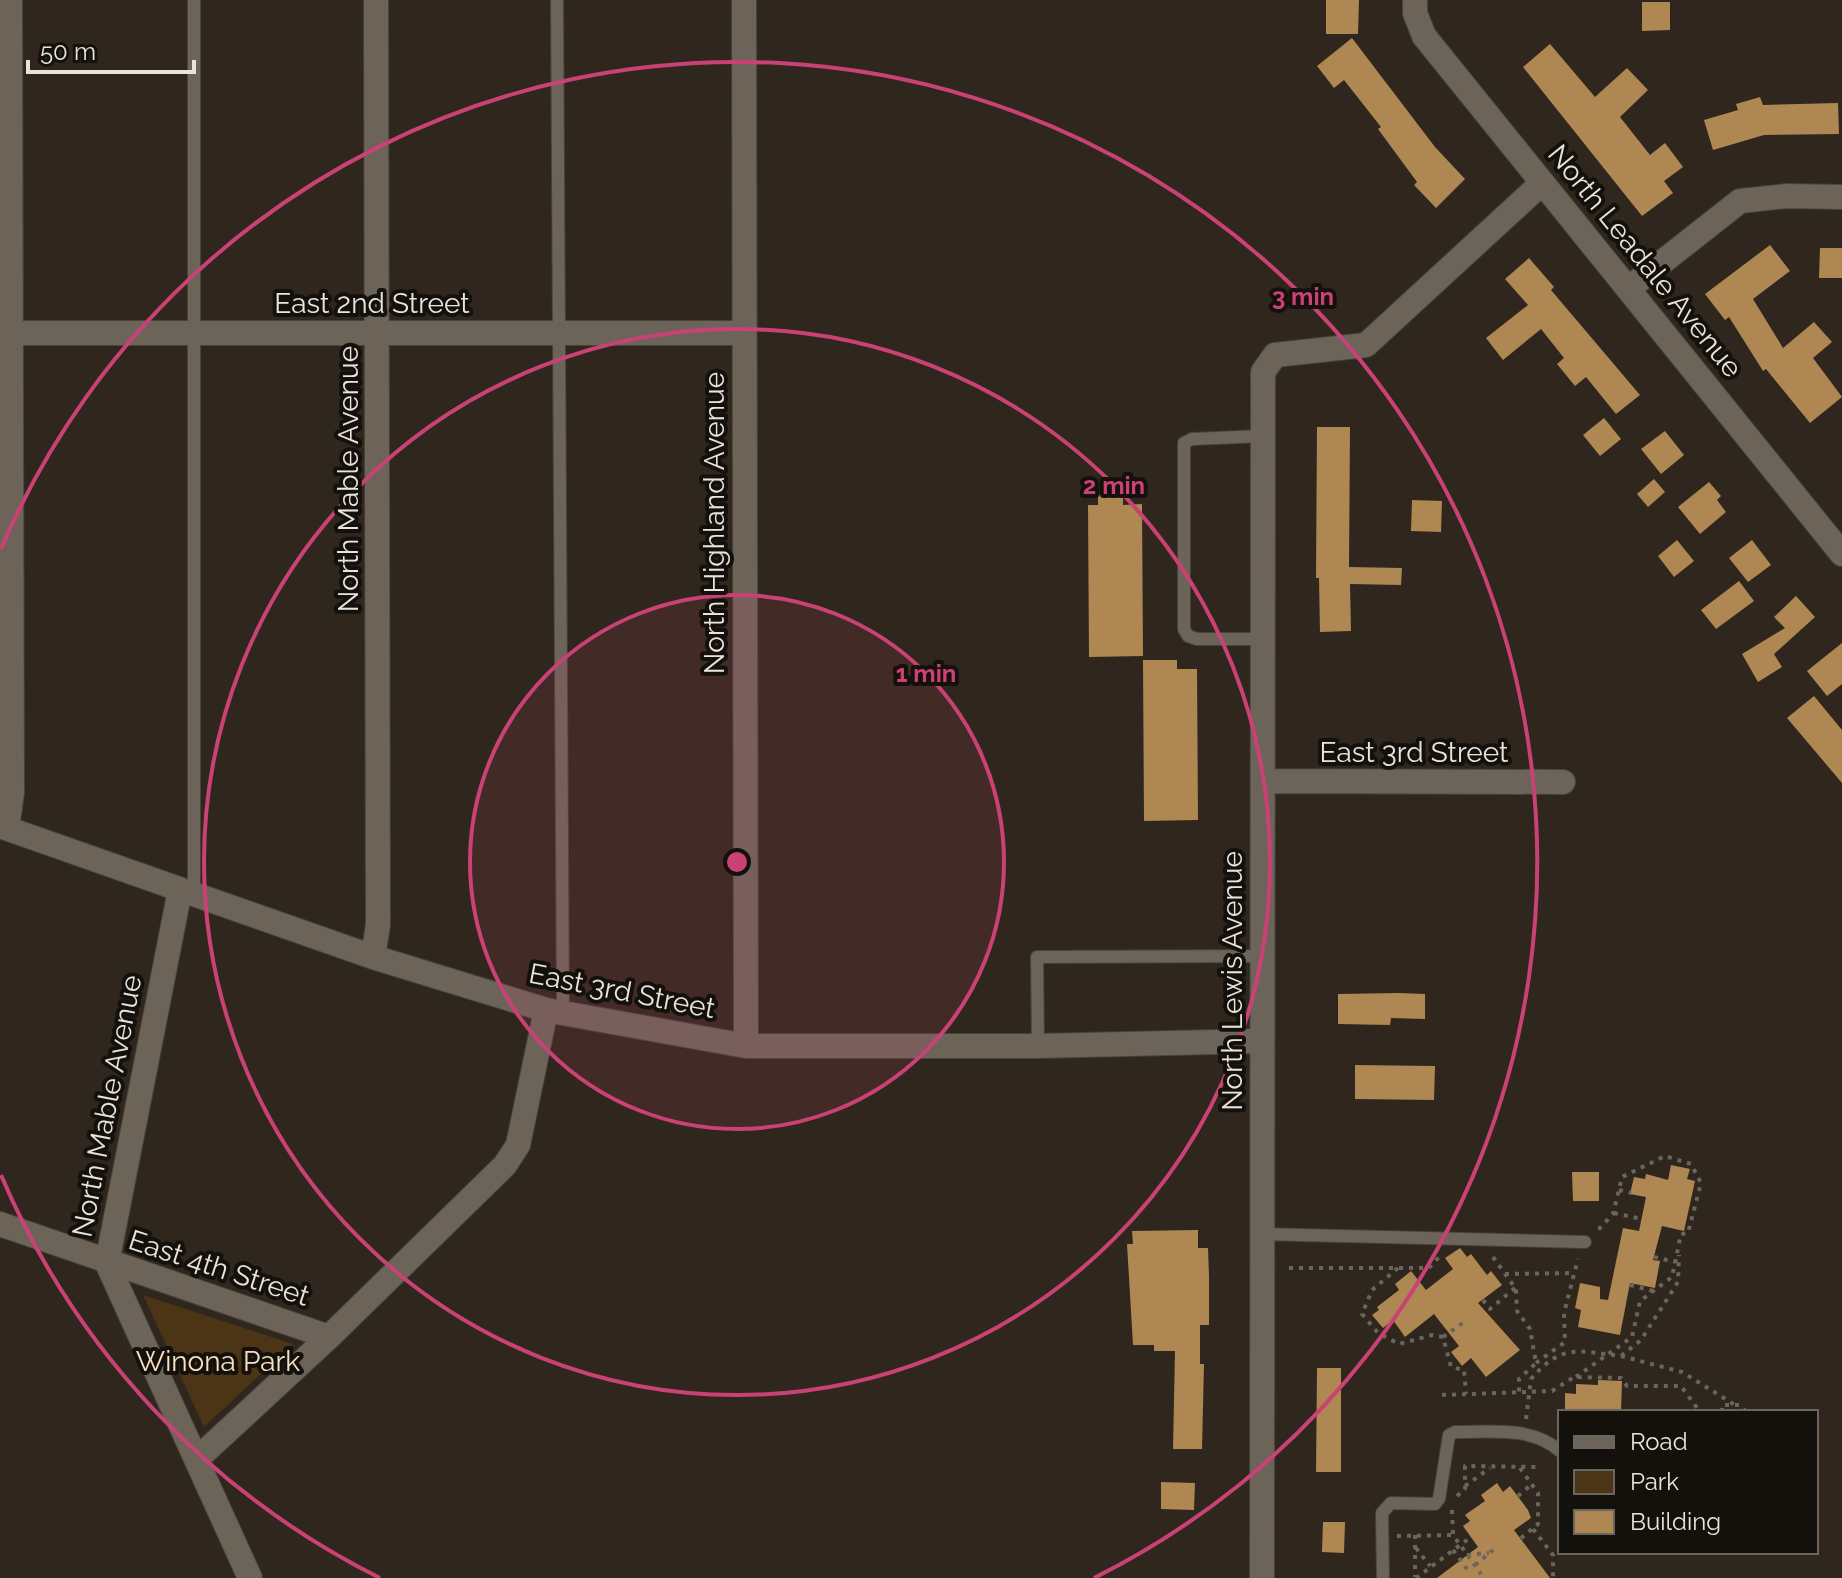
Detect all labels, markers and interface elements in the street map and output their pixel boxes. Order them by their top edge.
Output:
scale bar [28,24,194,74]
text: 50 m [40,37,96,66]
street label: North Leadale Avenue [1541,138,1749,384]
text: 3 min [1272,282,1334,311]
street label: East 2nd Street [274,287,470,320]
street label: North Mable Avenue [332,346,365,612]
street label: North Highland Avenue [698,372,731,674]
text: 2 min [1083,471,1145,500]
text: 1 min [896,659,956,688]
street label: East 3rd Street [1320,736,1509,769]
centre of rings [723,848,751,876]
street label: North Lewis Avenue [1216,851,1249,1111]
street label: East 3rd Street [526,957,718,1025]
street label: North Mable Avenue [65,972,149,1240]
street label: East 4th Street [124,1223,314,1313]
park label: Winona Park [136,1345,300,1378]
legend [1558,1410,1818,1554]
text: Road [1630,1427,1688,1456]
text: Park [1630,1467,1679,1496]
text: Building [1630,1507,1721,1536]

